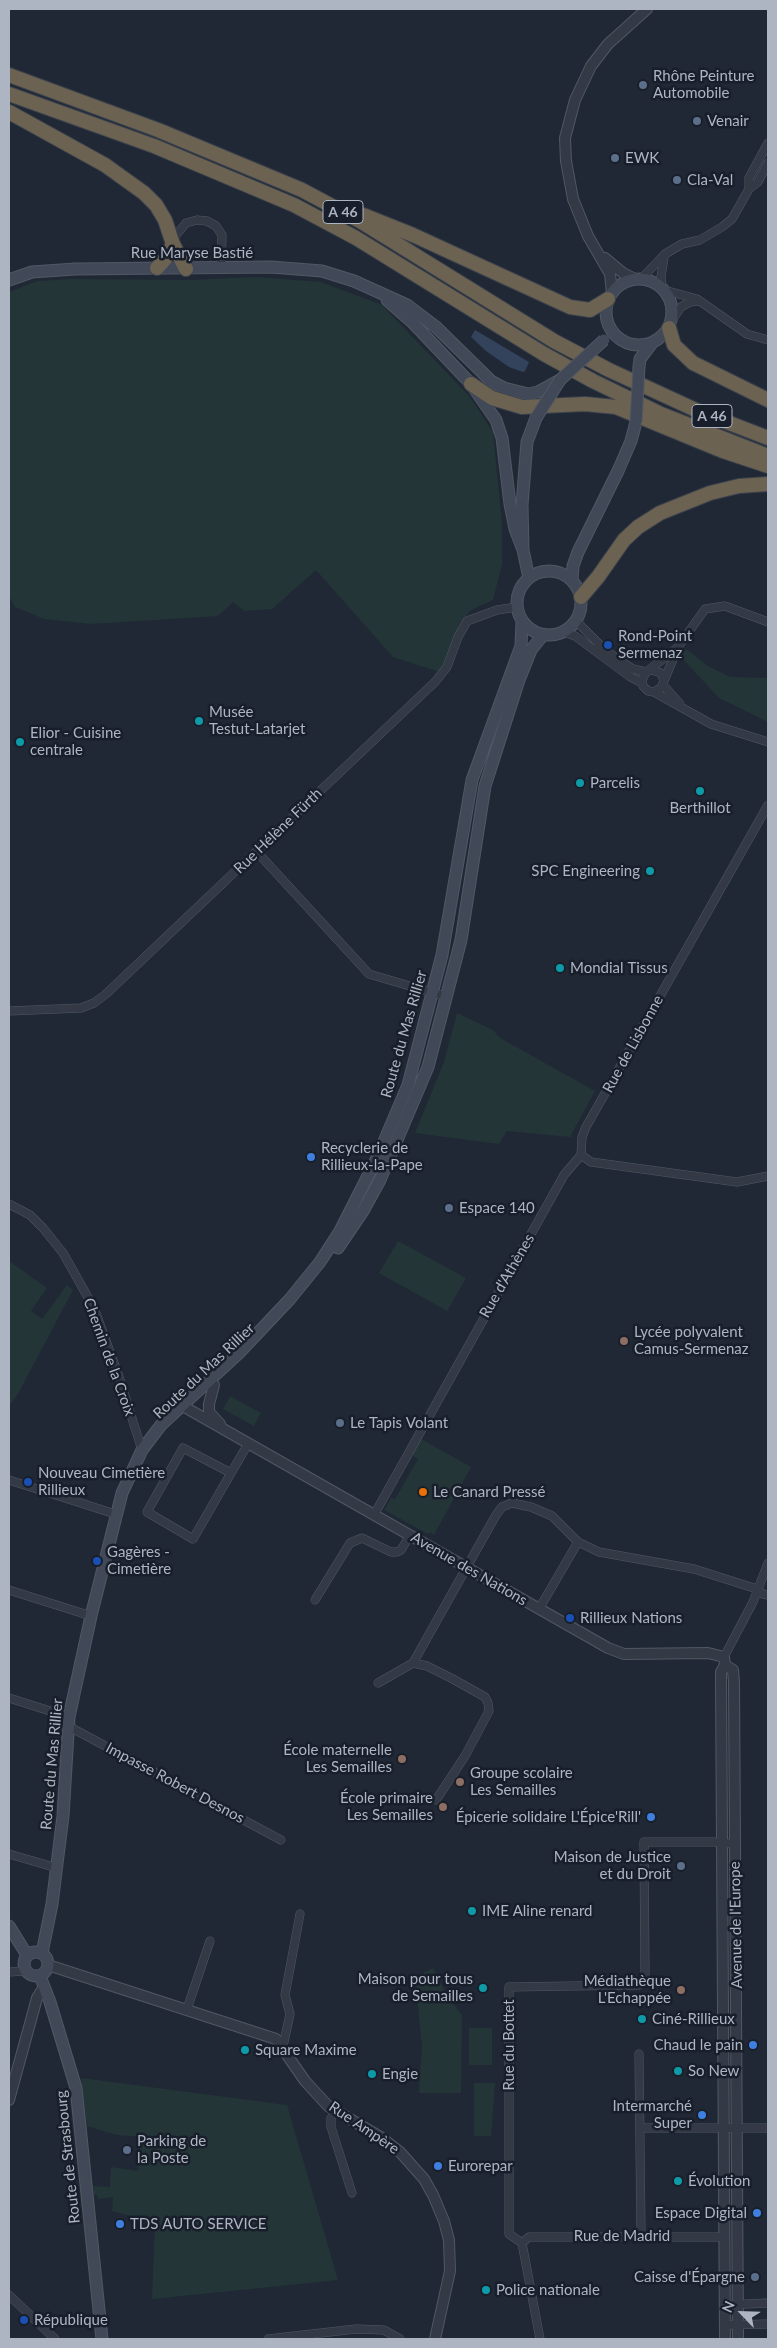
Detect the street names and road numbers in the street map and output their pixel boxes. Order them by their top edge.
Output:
road number: A 46 [323,200,363,223]
street label: Rue Maryse Bastié [131,244,253,262]
road number: A 46 [692,404,732,428]
street label: Rue Hélène Fürth [230,784,326,878]
street label: Route du Mas Rillier [377,968,431,1100]
street label: Rue de Lisbonne [599,992,667,1096]
street label: Rue d'Athènes [476,1231,538,1321]
street label: Chemin de la Croix [79,1296,139,1418]
street label: Route du Mas Rillier [150,1319,258,1423]
street label: Avenue des Nations [408,1528,530,1610]
street label: Route du Mas Rillier [37,1698,67,1830]
street label: Impasse Robert Desnos [103,1739,247,1827]
street label: Avenue de l'Europe [726,1861,746,1989]
street label: Rue du Bottet [500,1999,518,2091]
street label: Route de Strasbourg [52,2089,84,2225]
street label: Rue Ampère [325,2098,403,2158]
street label: Rue de Madrid [574,2227,670,2245]

